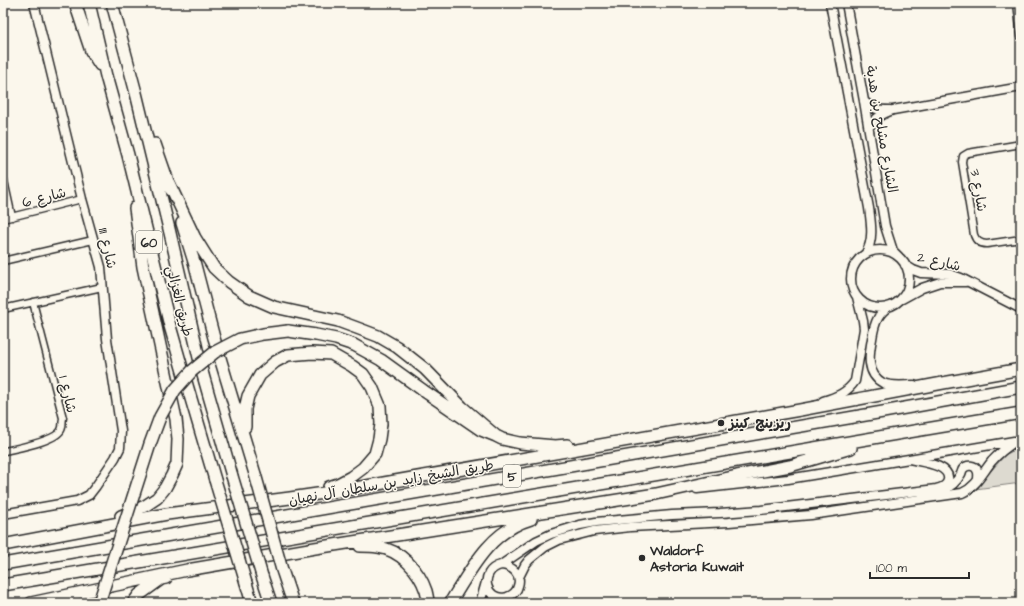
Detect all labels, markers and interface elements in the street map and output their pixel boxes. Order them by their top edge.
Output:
street label: الشارع مشلح بن هدبة [860,64,902,194]
street label: شارع 3 [964,167,992,213]
street label: شارع 6 [20,183,68,213]
street label: شارع 111 [93,226,121,271]
road number: 60 [136,231,162,253]
street label: شارع 2 [915,247,962,277]
street label: طريق الغزالي [159,264,198,339]
street label: شارع 1 [53,374,81,415]
place label: ريزينج كينز [727,414,791,434]
marker: ريزينج كينز [716,418,726,428]
street label: طريق الشيخ زايد بن سلطان آل نهيان [287,455,495,511]
road number: 5 [503,465,521,487]
place label: Waldorf Astoria Kuwait [649,541,744,577]
marker: Waldorf Astoria Kuwait [637,553,647,563]
scale bar [870,554,969,580]
text: 100 m [876,560,907,577]

